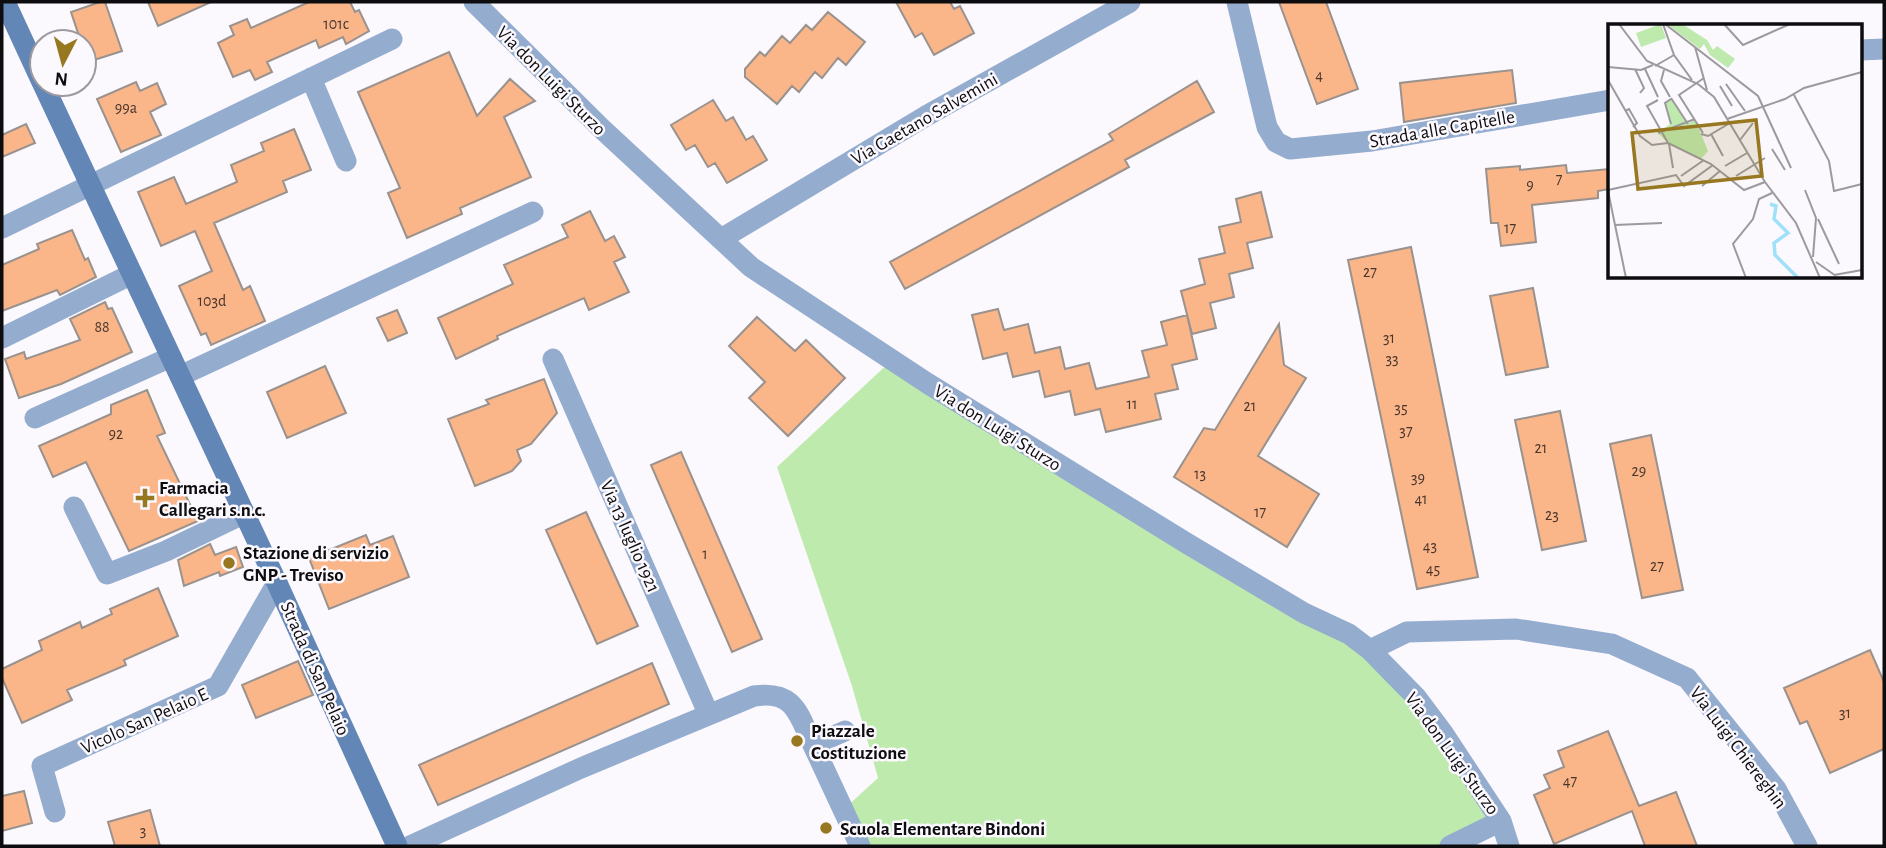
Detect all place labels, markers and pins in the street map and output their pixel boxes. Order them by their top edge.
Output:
place label: Farmacia Callegari s.n.c. [159,479,266,520]
marker: Farmacia Callegari s.n.c. [137,490,153,506]
place label: Stazione di servizio GNP - Treviso [243,544,389,585]
marker: Stazione di servizio GNP - Treviso [221,555,237,571]
place label: Piazzale Costituzione [811,722,906,763]
marker: Piazzale Costituzione [789,733,805,749]
marker: Scuola Elementare Bindoni [818,820,834,836]
place label: Scuola Elementare Bindoni [840,820,1045,839]

